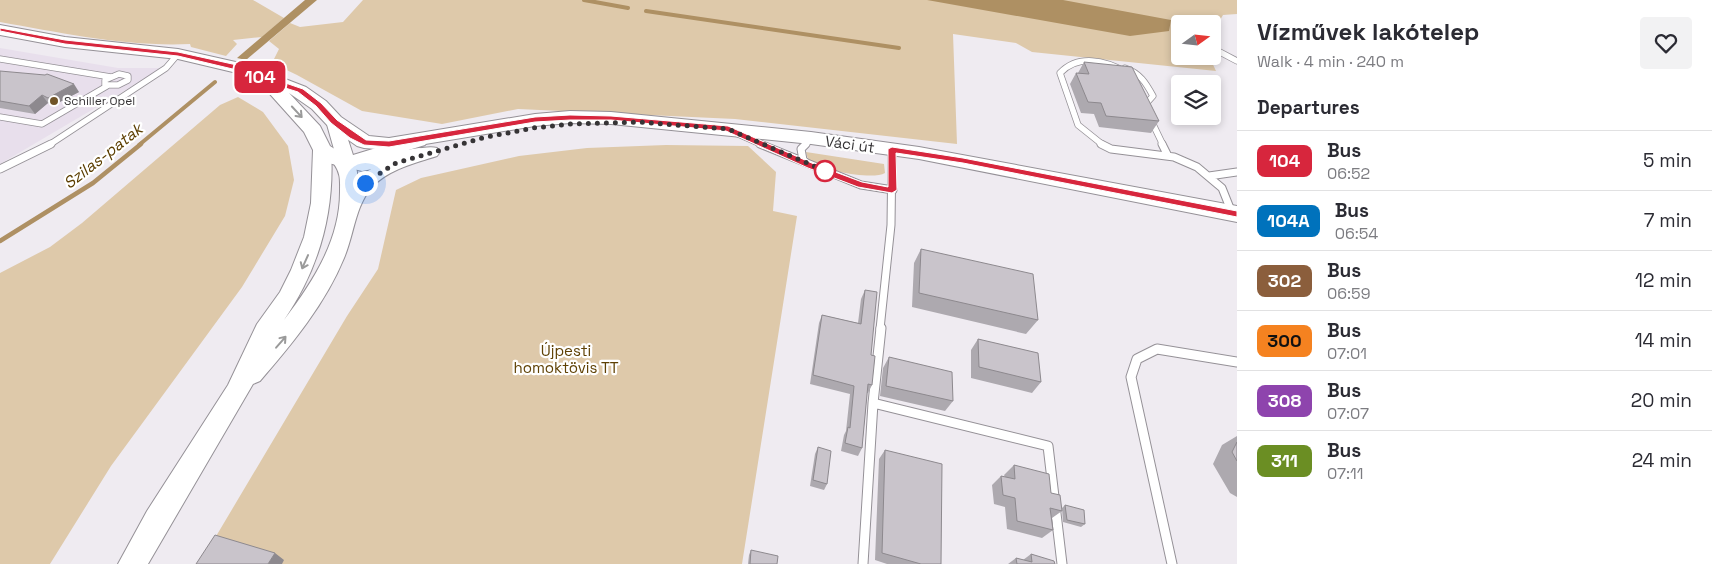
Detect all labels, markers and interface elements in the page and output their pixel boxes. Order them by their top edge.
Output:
north arrow [1171,15,1221,65]
map controls [1171,15,1221,125]
text: Vízművek lakótelep [1257,16,1479,47]
button: heart [1640,17,1692,69]
text: Walk · 4 min · 240 m [1257,51,1404,72]
line badge: 104 [231,61,289,93]
text: 104 [244,65,276,88]
button: layers [1171,75,1221,125]
place label: Schiller Opel [64,93,135,109]
marker: Schiller Opel [48,95,60,107]
text: Departures [1257,95,1360,120]
one-way arrow [291,106,303,119]
water label: Szilas-patak [59,117,149,194]
street label: Váci út [824,131,876,157]
text: Bus [1327,138,1361,163]
text: 5 min [1643,148,1692,173]
text: 104 [1269,149,1300,172]
unlabelled marker [814,160,836,182]
text: 06:52 [1327,163,1370,184]
your location [353,171,378,196]
text: Bus [1335,198,1369,223]
text: 7 min [1644,208,1692,233]
text: 104A [1267,209,1310,232]
text: 06:54 [1335,223,1378,244]
one-way arrow [299,254,309,269]
text: Bus [1327,258,1361,283]
text: 12 min [1635,268,1692,293]
text: 302 [1268,269,1301,292]
text: 06:59 [1327,283,1370,304]
text: Bus [1327,318,1361,343]
text: 14 min [1635,328,1692,353]
text: 300 [1267,329,1302,352]
one-way arrow [275,335,287,348]
park label: Újpesti homoktövis TT [513,341,619,377]
text: 07:01 [1327,343,1367,364]
text: Bus [1327,378,1361,403]
text: 20 min [1631,388,1692,413]
text: 308 [1268,389,1301,412]
text: 07:07 [1327,403,1369,424]
text: Bus [1327,438,1361,463]
text: 24 min [1632,448,1692,473]
text: 311 [1271,449,1298,472]
text: 07:11 [1327,463,1363,484]

